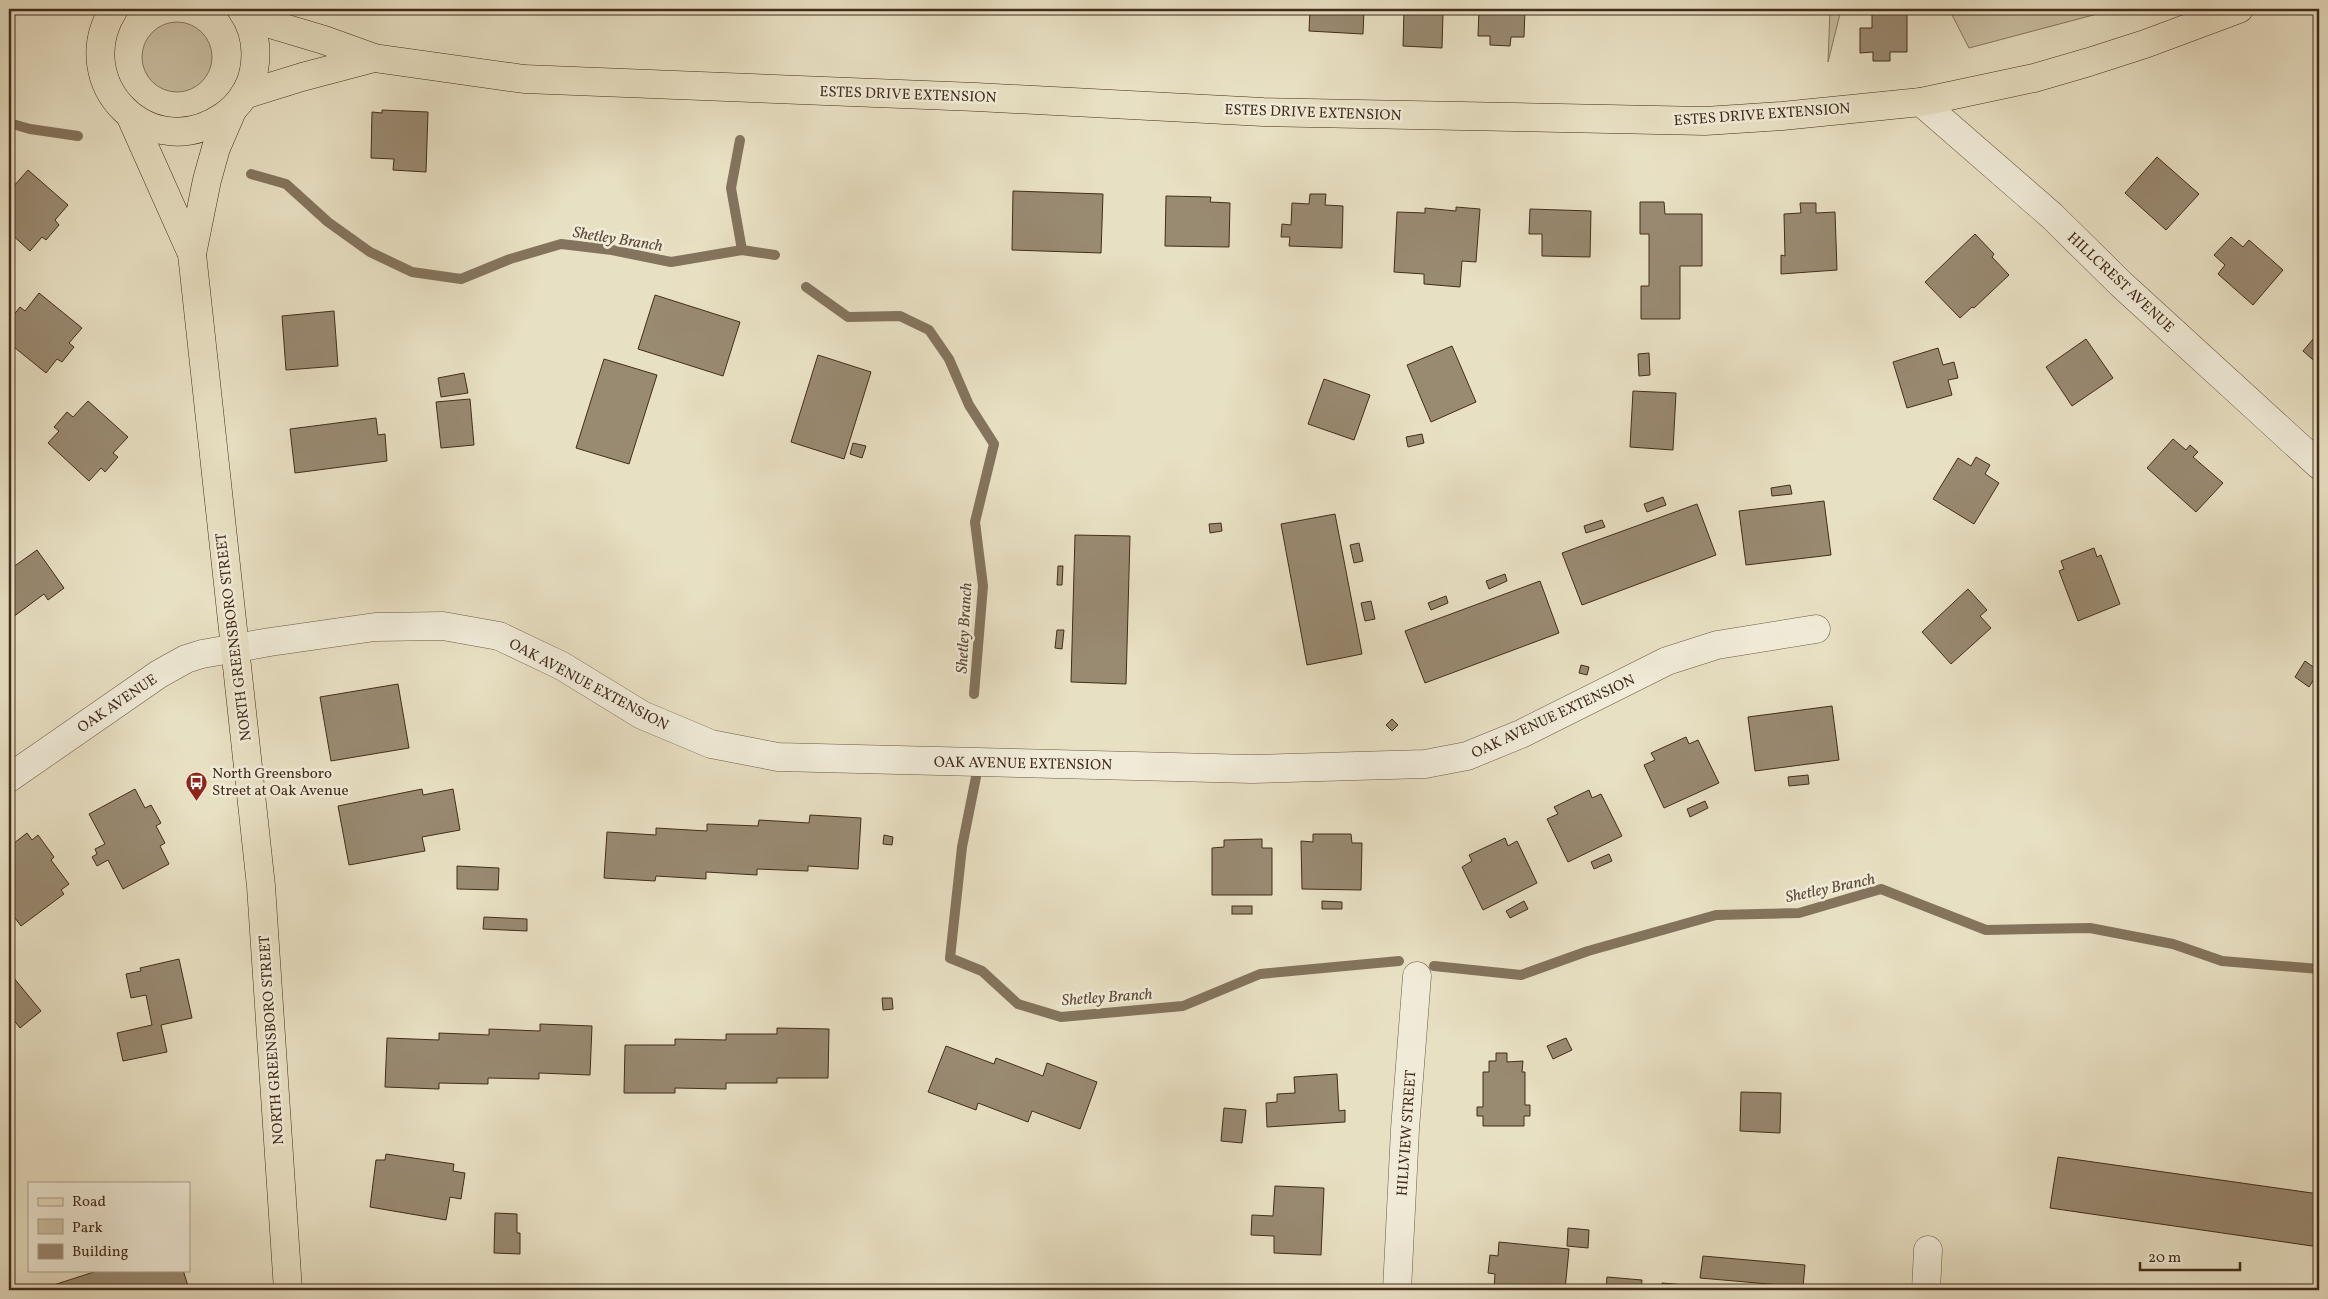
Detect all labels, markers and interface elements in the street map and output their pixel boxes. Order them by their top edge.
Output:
street label: ESTES DRIVE EXTENSION [819,82,997,109]
street label: ESTES DRIVE EXTENSION [1673,99,1851,132]
street label: ESTES DRIVE EXTENSION [1224,100,1402,127]
water label: Shetley Branch [571,222,664,258]
street label: HILLCREST AVENUE [2062,228,2178,338]
street label: NORTH GREENSBORO STREET [211,531,258,742]
water label: Shetley Branch [952,582,978,674]
street label: OAK AVENUE EXTENSION [505,634,672,736]
street label: OAK AVENUE [74,670,162,739]
street label: OAK AVENUE EXTENSION [1468,670,1639,765]
street label: OAK AVENUE EXTENSION [934,752,1112,777]
place label: North Greensboro Street at Oak Avenue [212,764,349,802]
bus stop icon: North Greensboro Street at Oak Avenue [184,770,208,801]
water label: Shetley Branch [1784,869,1877,909]
street label: NORTH GREENSBORO STREET [255,934,290,1145]
water label: Shetley Branch [1061,984,1153,1012]
street label: HILLVIEW STREET [1393,1069,1422,1197]
legend [28,1182,190,1272]
text: Road [72,1192,106,1213]
text: Park [72,1218,103,1239]
scale bar [2140,1239,2240,1271]
text: Building [72,1242,129,1263]
text: 20 m [2148,1248,2181,1269]

